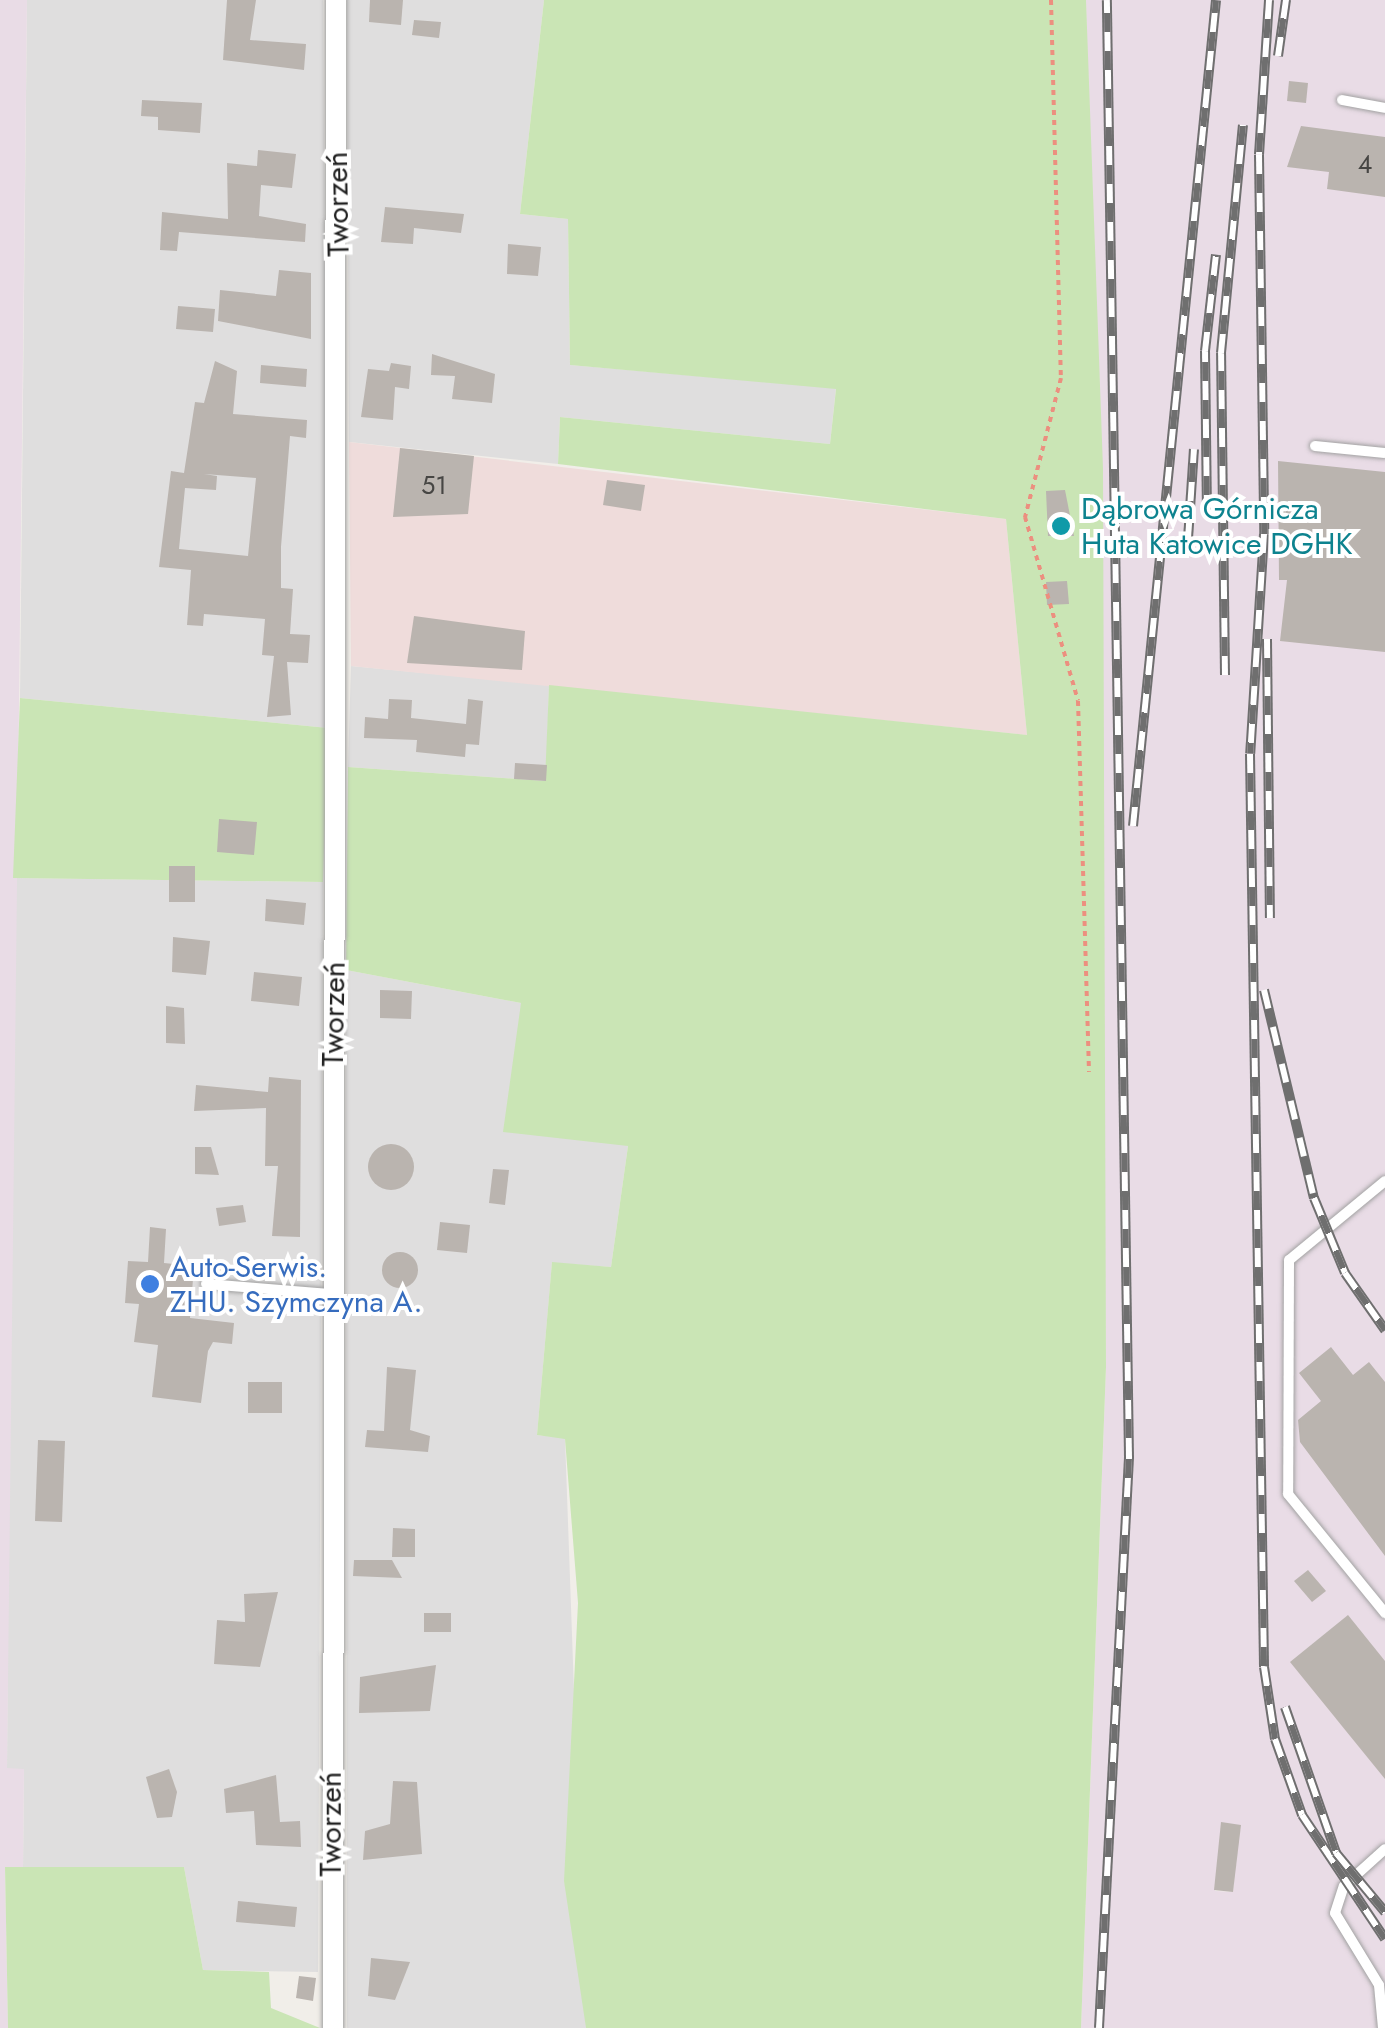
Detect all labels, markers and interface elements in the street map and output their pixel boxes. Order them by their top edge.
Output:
house number: 4 [1358,149,1372,179]
street label: Tworzeń [319,151,357,257]
house number: 51 [421,470,447,500]
place label: Dąbrowa Górnicza Huta Katowice DGHK [1081,491,1352,562]
marker: Dąbrowa Górnicza Huta Katowice DGHK [1050,515,1072,537]
street label: Tworzeń [315,961,353,1067]
place label: Auto-Serwis. ZHU. Szymczyna A. [170,1249,423,1320]
marker: Auto-Serwis. ZHU. Szymczyna A. [139,1273,161,1295]
street label: Tworzeń [313,1771,349,1877]

